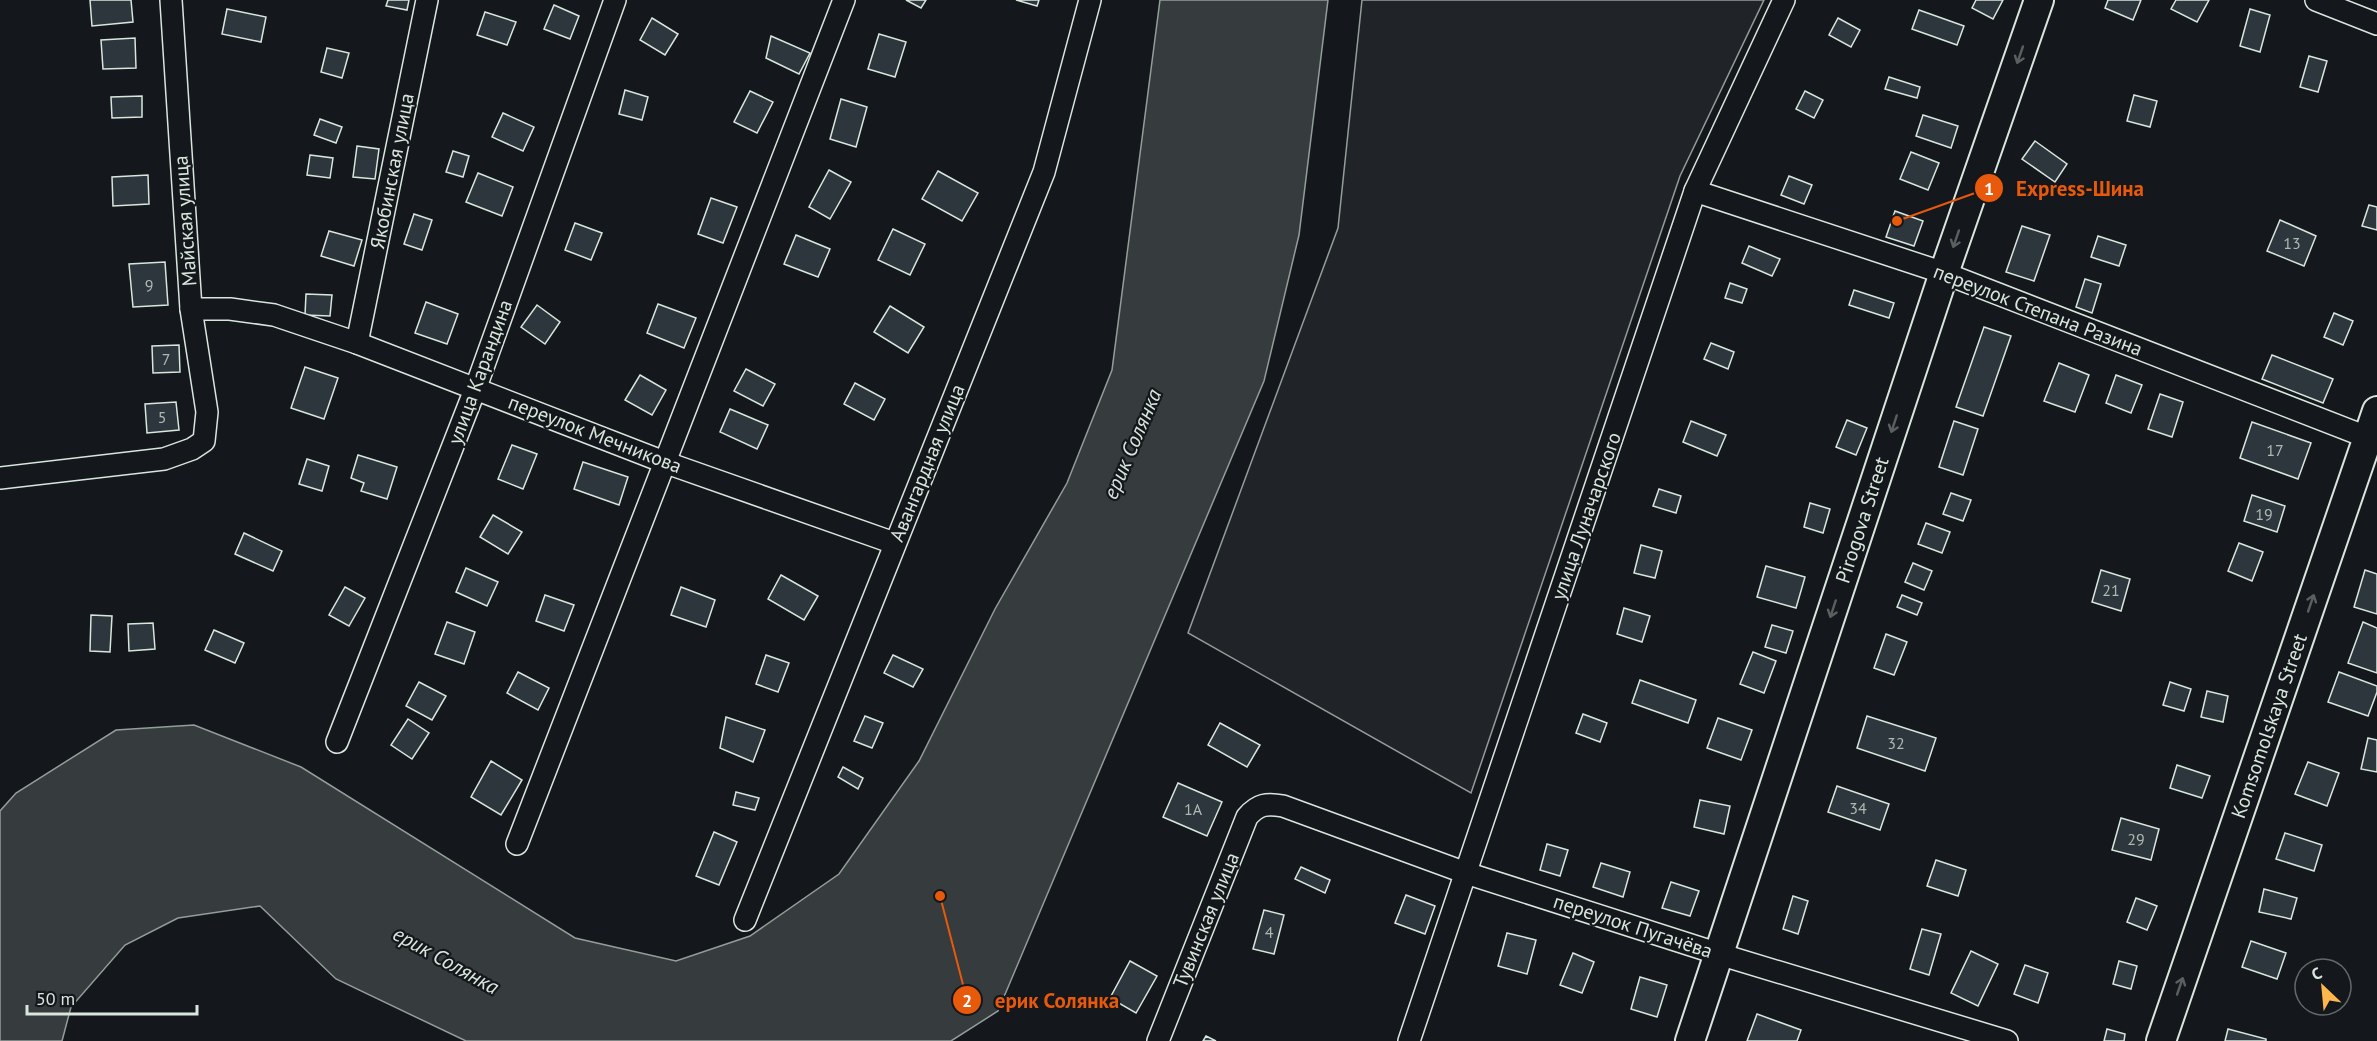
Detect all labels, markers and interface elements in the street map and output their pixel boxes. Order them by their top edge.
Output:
one-way arrow [2014,45,2025,64]
street label: Якобинская улица [364,91,420,251]
street label: Майская улица [167,155,203,287]
callout: Express-Шина [1974,169,2156,208]
text: Express-Шина [2016,175,2144,202]
text: 1 [1984,177,1994,200]
one-way arrow [1949,229,1960,248]
house number: 13 [2283,233,2301,253]
street label: переулок Степана Разина [1930,258,2146,362]
house number: 9 [145,275,153,295]
street label: улица Карандина [442,296,518,448]
house number: 7 [162,349,170,369]
street label: Авангардная улица [884,380,970,546]
water label: ерик Солянка [1097,384,1168,503]
street label: переулок Мечникова [505,389,685,479]
house number: 5 [158,407,166,427]
one-way arrow [1888,414,1899,433]
street label: улица Луначарского [1545,429,1627,603]
house number: 17 [2266,440,2284,460]
street label: Pirogova Street [1829,453,1895,586]
house number: 19 [2255,504,2273,524]
house number: 21 [2102,580,2120,600]
one-way arrow [2307,594,2318,613]
one-way arrow [1827,599,1838,618]
street label: Komsomolskaya Street [2225,630,2313,822]
house number: 32 [1887,733,1905,753]
house number: 34 [1849,798,1867,818]
house number: 1А [1184,799,1203,819]
house number: 29 [2127,829,2145,849]
street label: Тувинская улица [1167,848,1245,992]
street label: переулок Пугачёва [1550,888,1716,964]
water label: ерик Солянка [388,920,504,1001]
house number: 4 [1265,922,1274,942]
north arrow [2293,957,2353,1017]
text: С [2308,963,2325,984]
one-way arrow [2175,977,2186,996]
scale bar [27,978,196,1016]
callout: ерик Солянка [952,981,1131,1020]
text: 50 m [36,987,75,1010]
text: ерик Солянка [995,987,1119,1014]
text: 2 [962,989,972,1012]

